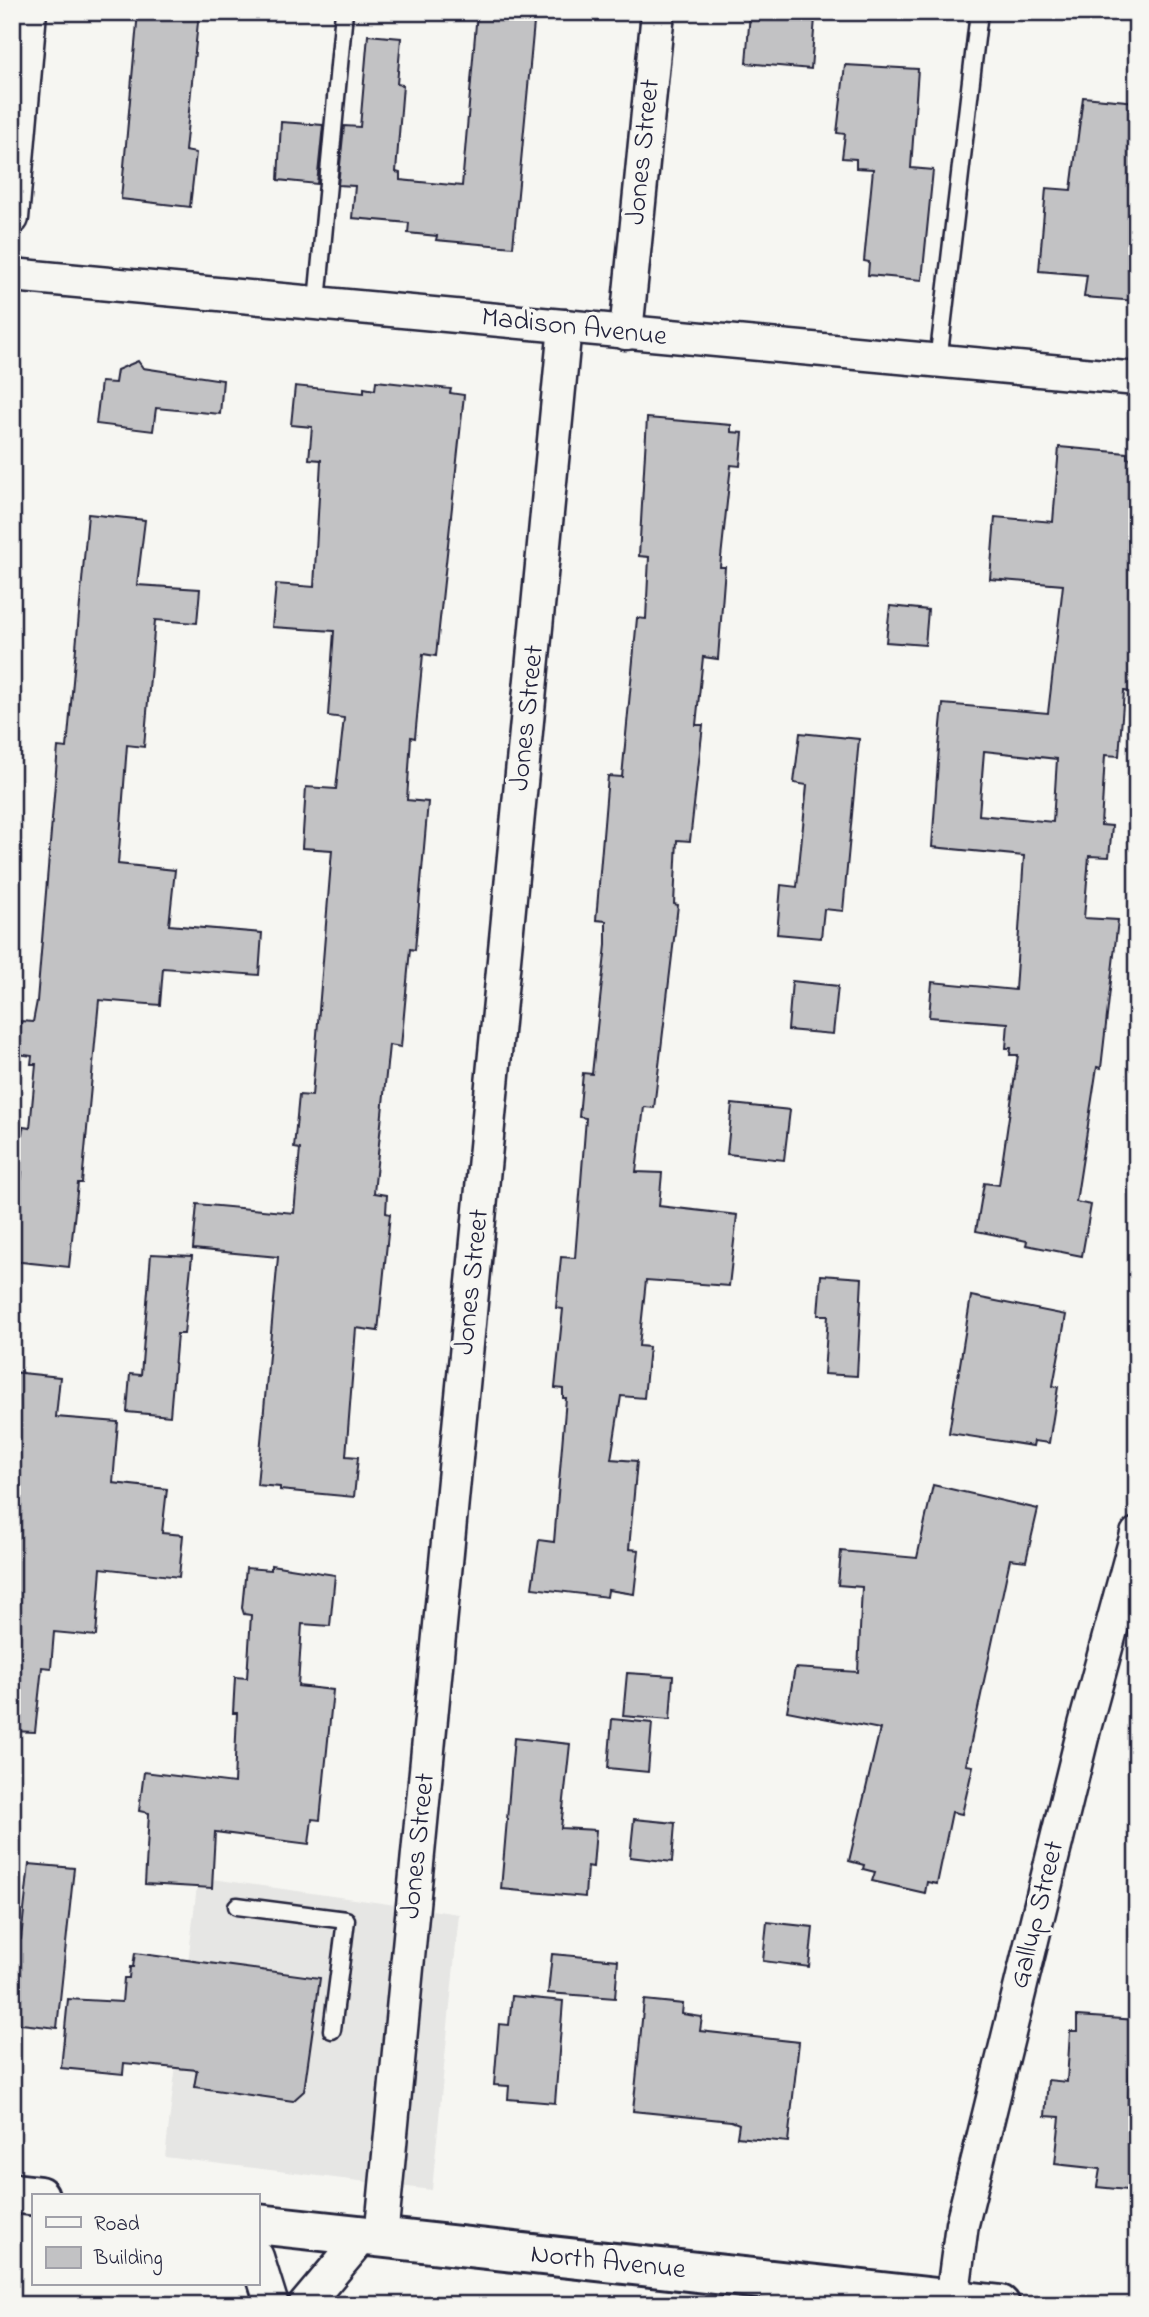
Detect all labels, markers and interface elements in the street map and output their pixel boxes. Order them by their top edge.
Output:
street label: Jones Street [616,77,672,227]
street label: Madison Avenue [479,298,669,358]
street label: Jones Street [500,643,556,793]
street label: Jones Street [445,1207,501,1357]
street label: Jones Street [391,1771,447,1921]
street label: Gallup Street [1000,1837,1076,1993]
legend [32,2194,259,2286]
text: Road [94,2210,140,2240]
street label: North Avenue [528,2234,688,2292]
text: Building [93,2244,163,2276]

